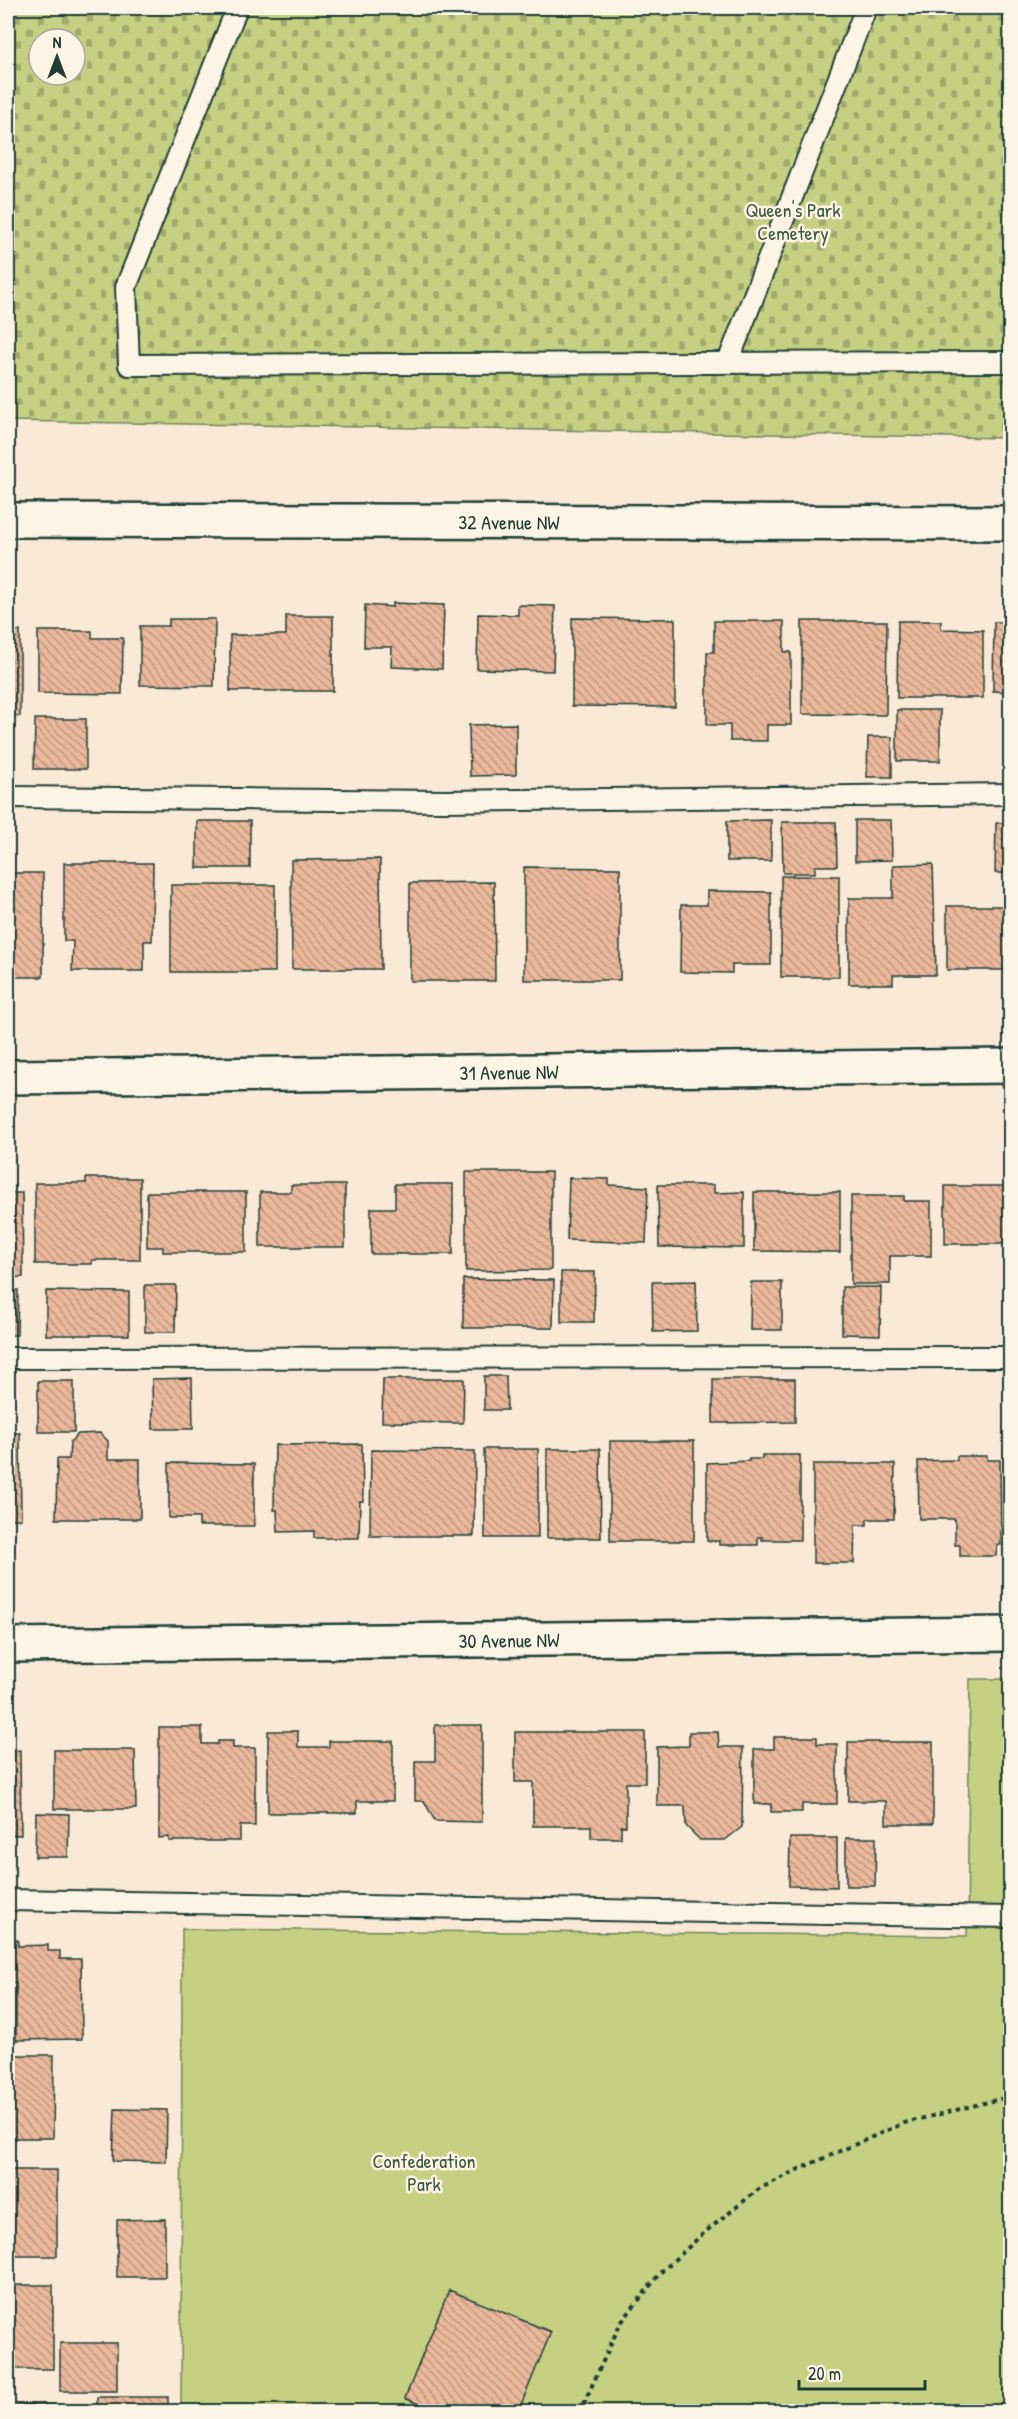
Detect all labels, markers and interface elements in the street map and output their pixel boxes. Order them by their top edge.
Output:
north arrow [27,27,87,87]
text: N [53,31,62,53]
park label: Queen's Park Cemetery [745,196,841,246]
street label: 32 Avenue NW [458,508,560,535]
street label: 31 Avenue NW [459,1057,559,1086]
street label: 30 Avenue NW [458,1625,560,1654]
park label: Confederation Park [373,2147,475,2197]
scale bar [799,2353,925,2391]
text: 20 m [808,2361,841,2386]

